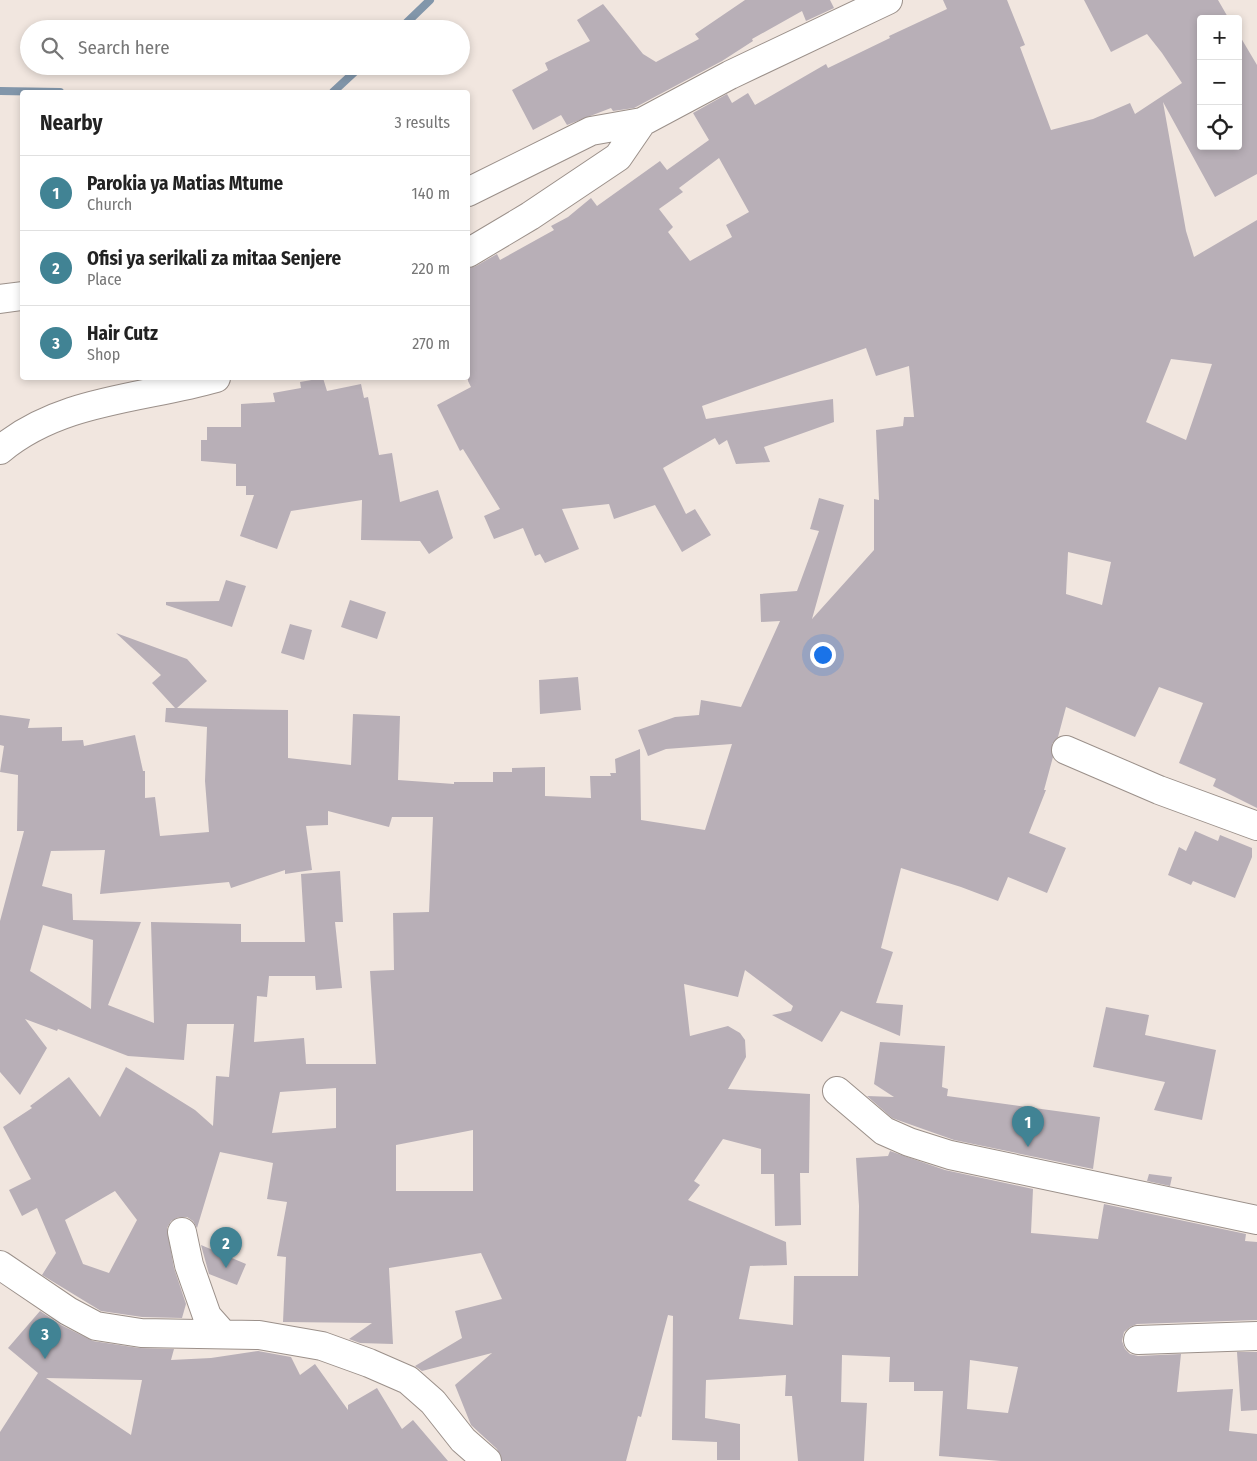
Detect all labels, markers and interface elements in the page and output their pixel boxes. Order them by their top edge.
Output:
map controls [1197,15,1242,150]
button: + [1197,15,1242,60]
search box [20,20,470,75]
icon: search [38,34,66,62]
text: Search here [78,36,170,59]
button: − [1197,60,1242,105]
button: locate [1197,105,1242,150]
text: Nearby [40,110,102,136]
text: 3 results [394,113,450,132]
text: Parokia ya Matias Mtume [87,172,283,195]
text: 1 [53,184,59,203]
text: 140 m [412,184,450,203]
text: Church [87,195,132,214]
text: Ofisi ya serikali za mitaa Senjere [87,247,341,270]
text: 2 [52,259,60,278]
text: 220 m [411,259,450,278]
text: Place [87,270,122,289]
text: Hair Cutz [87,322,158,345]
text: 3 [52,334,60,353]
text: 270 m [412,334,450,353]
text: Shop [87,345,120,364]
your location [810,642,836,668]
pin: 1 [1012,1106,1044,1147]
pin: 2 [210,1227,242,1268]
pin: 3 [29,1318,61,1359]

